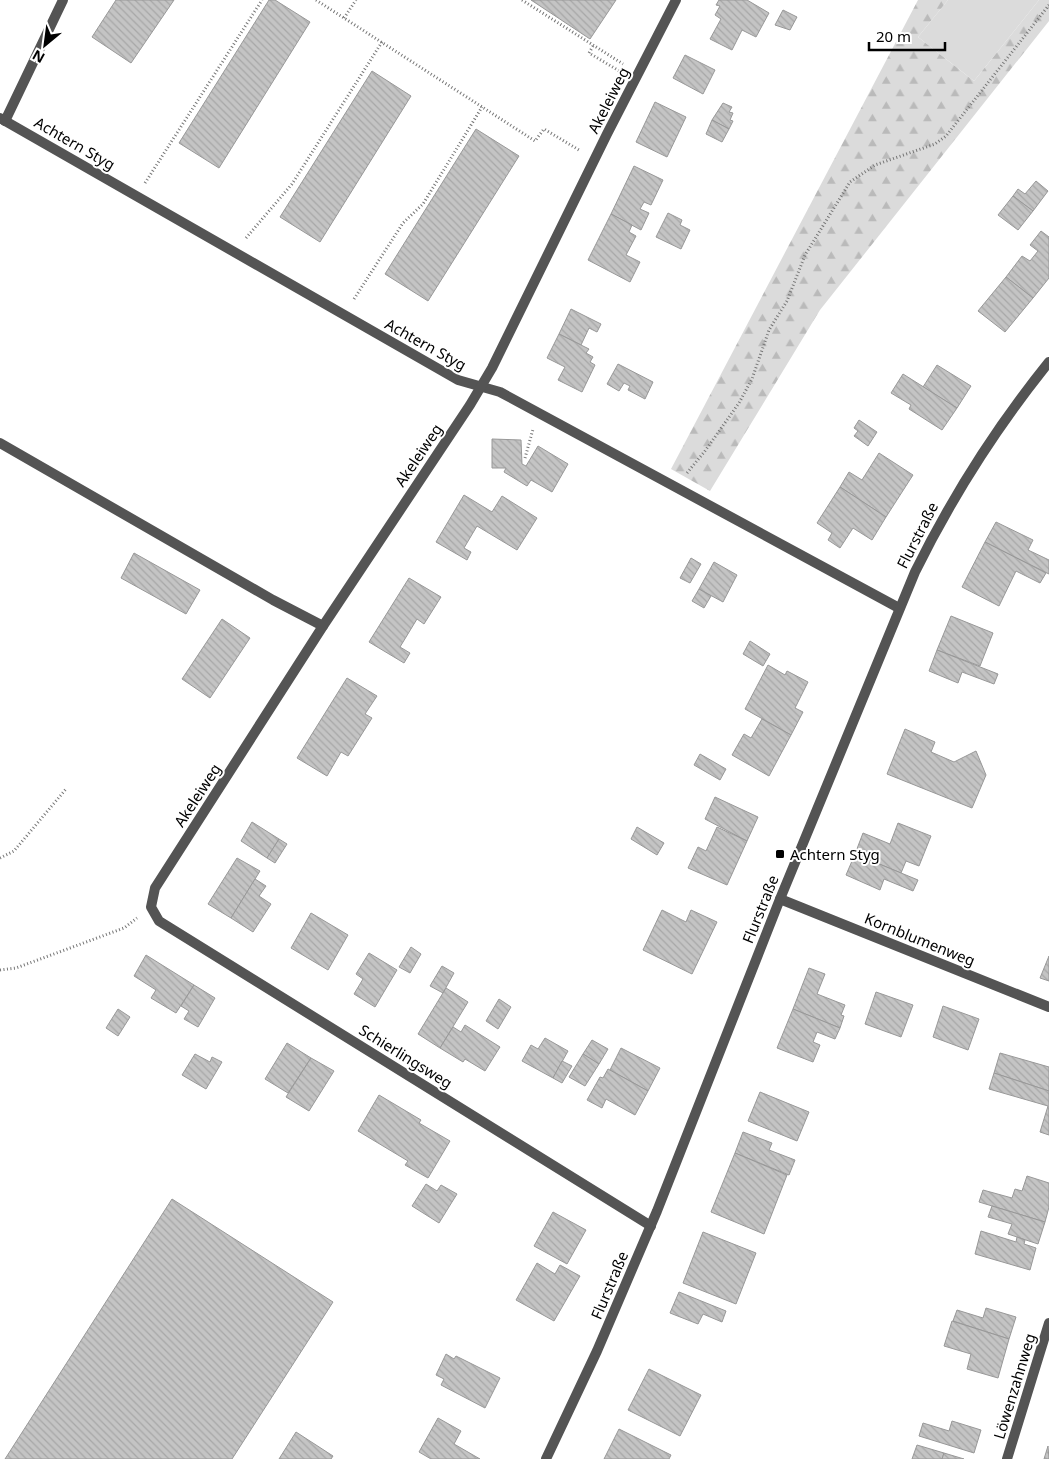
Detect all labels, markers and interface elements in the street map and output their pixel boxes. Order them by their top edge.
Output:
north arrow [20,20,70,70]
scale bar [869,20,945,52]
text: 20 m [876,26,911,46]
text: N [29,46,48,68]
street label: Akeleiweg [583,64,633,136]
street label: Achtern Styg [31,112,119,174]
street label: Achtern Styg [382,313,470,375]
street label: Akeleiweg [390,420,446,490]
street label: Flurstraße [892,498,942,572]
street label: Akeleiweg [169,759,225,831]
place label: Achtern Styg [790,844,880,864]
marker: Achtern Styg [774,848,786,860]
street label: Flurstraße [737,872,783,946]
street label: Kornblumenweg [862,908,978,970]
street label: Schierlingsweg [356,1019,456,1093]
street label: Flurstraße [586,1248,632,1322]
street label: Löwenzahnweg [988,1331,1040,1441]

